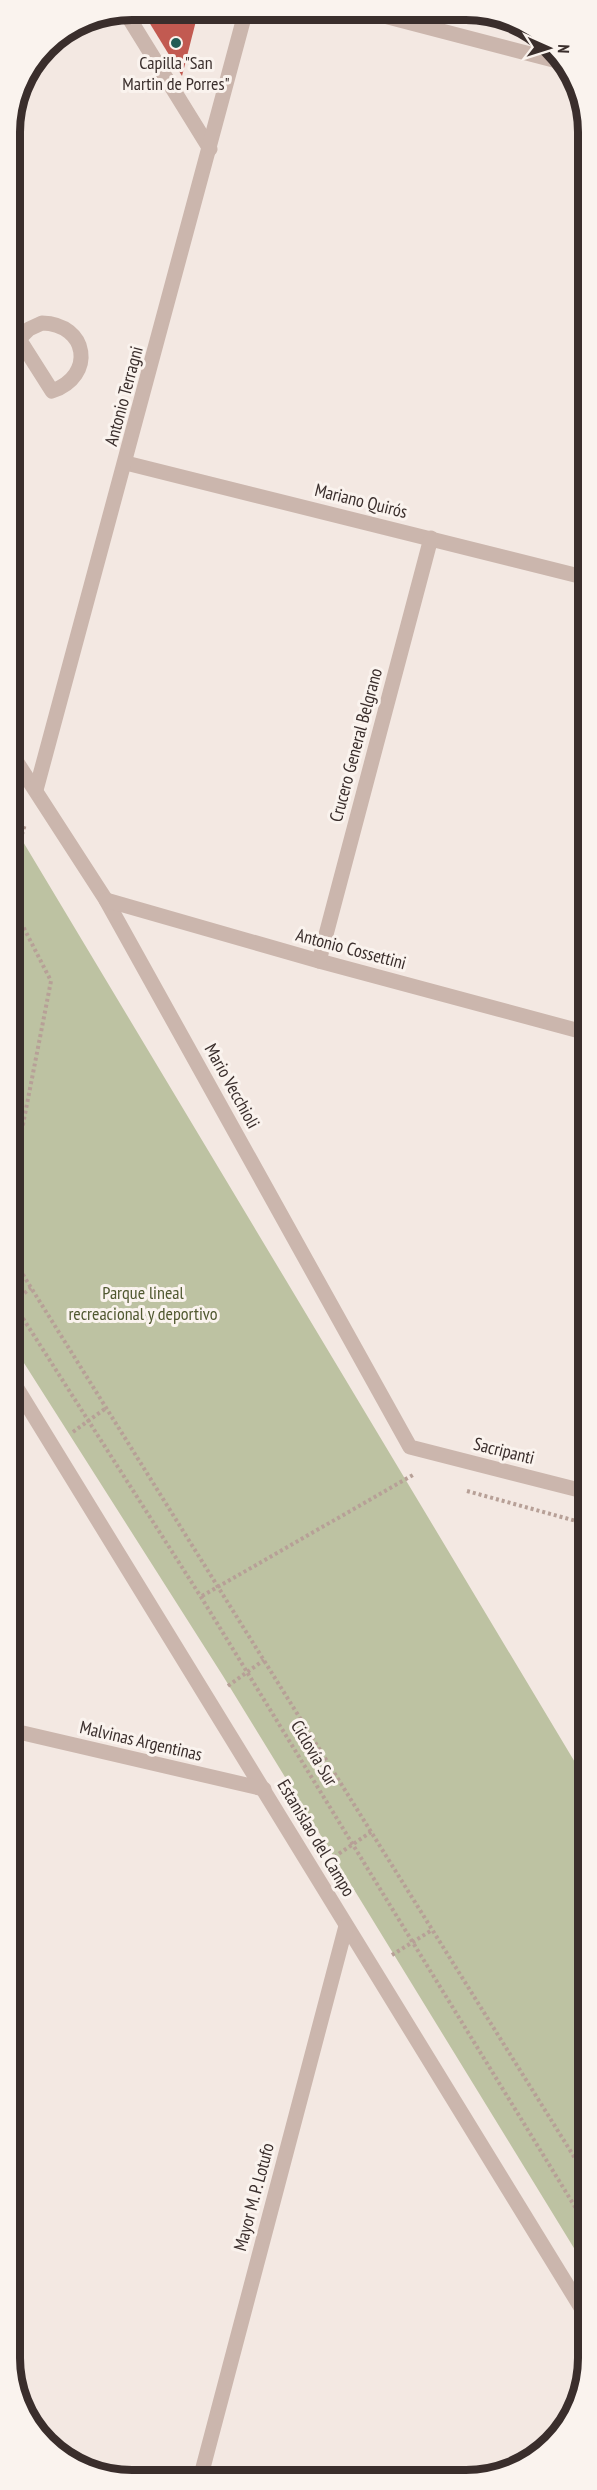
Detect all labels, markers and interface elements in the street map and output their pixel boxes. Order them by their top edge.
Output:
north arrow [519,18,579,78]
marker: Capilla "San Martin de Porres" [169,36,183,50]
text: N [554,44,574,54]
place label: Capilla "San Martin de Porres" [122,51,230,95]
street label: Antonio Terragni [99,344,148,448]
street label: Mariano Quirós [312,478,410,523]
street label: Crucero General Belgrano [324,665,387,824]
street label: Antonio Cossettini [294,923,409,974]
street label: Mario Vecchioli [200,1039,265,1132]
park label: Parque lineal recreacional y deportivo [68,1281,218,1325]
street label: Sacripanti [471,1432,537,1469]
street label: Malvinas Argentinas [78,1715,205,1766]
street label: Ciclovía Sur [286,1716,343,1790]
street label: Estanislao del Campo [272,1775,361,1901]
street label: Mayor M. P. Lotufo [228,2140,279,2253]

